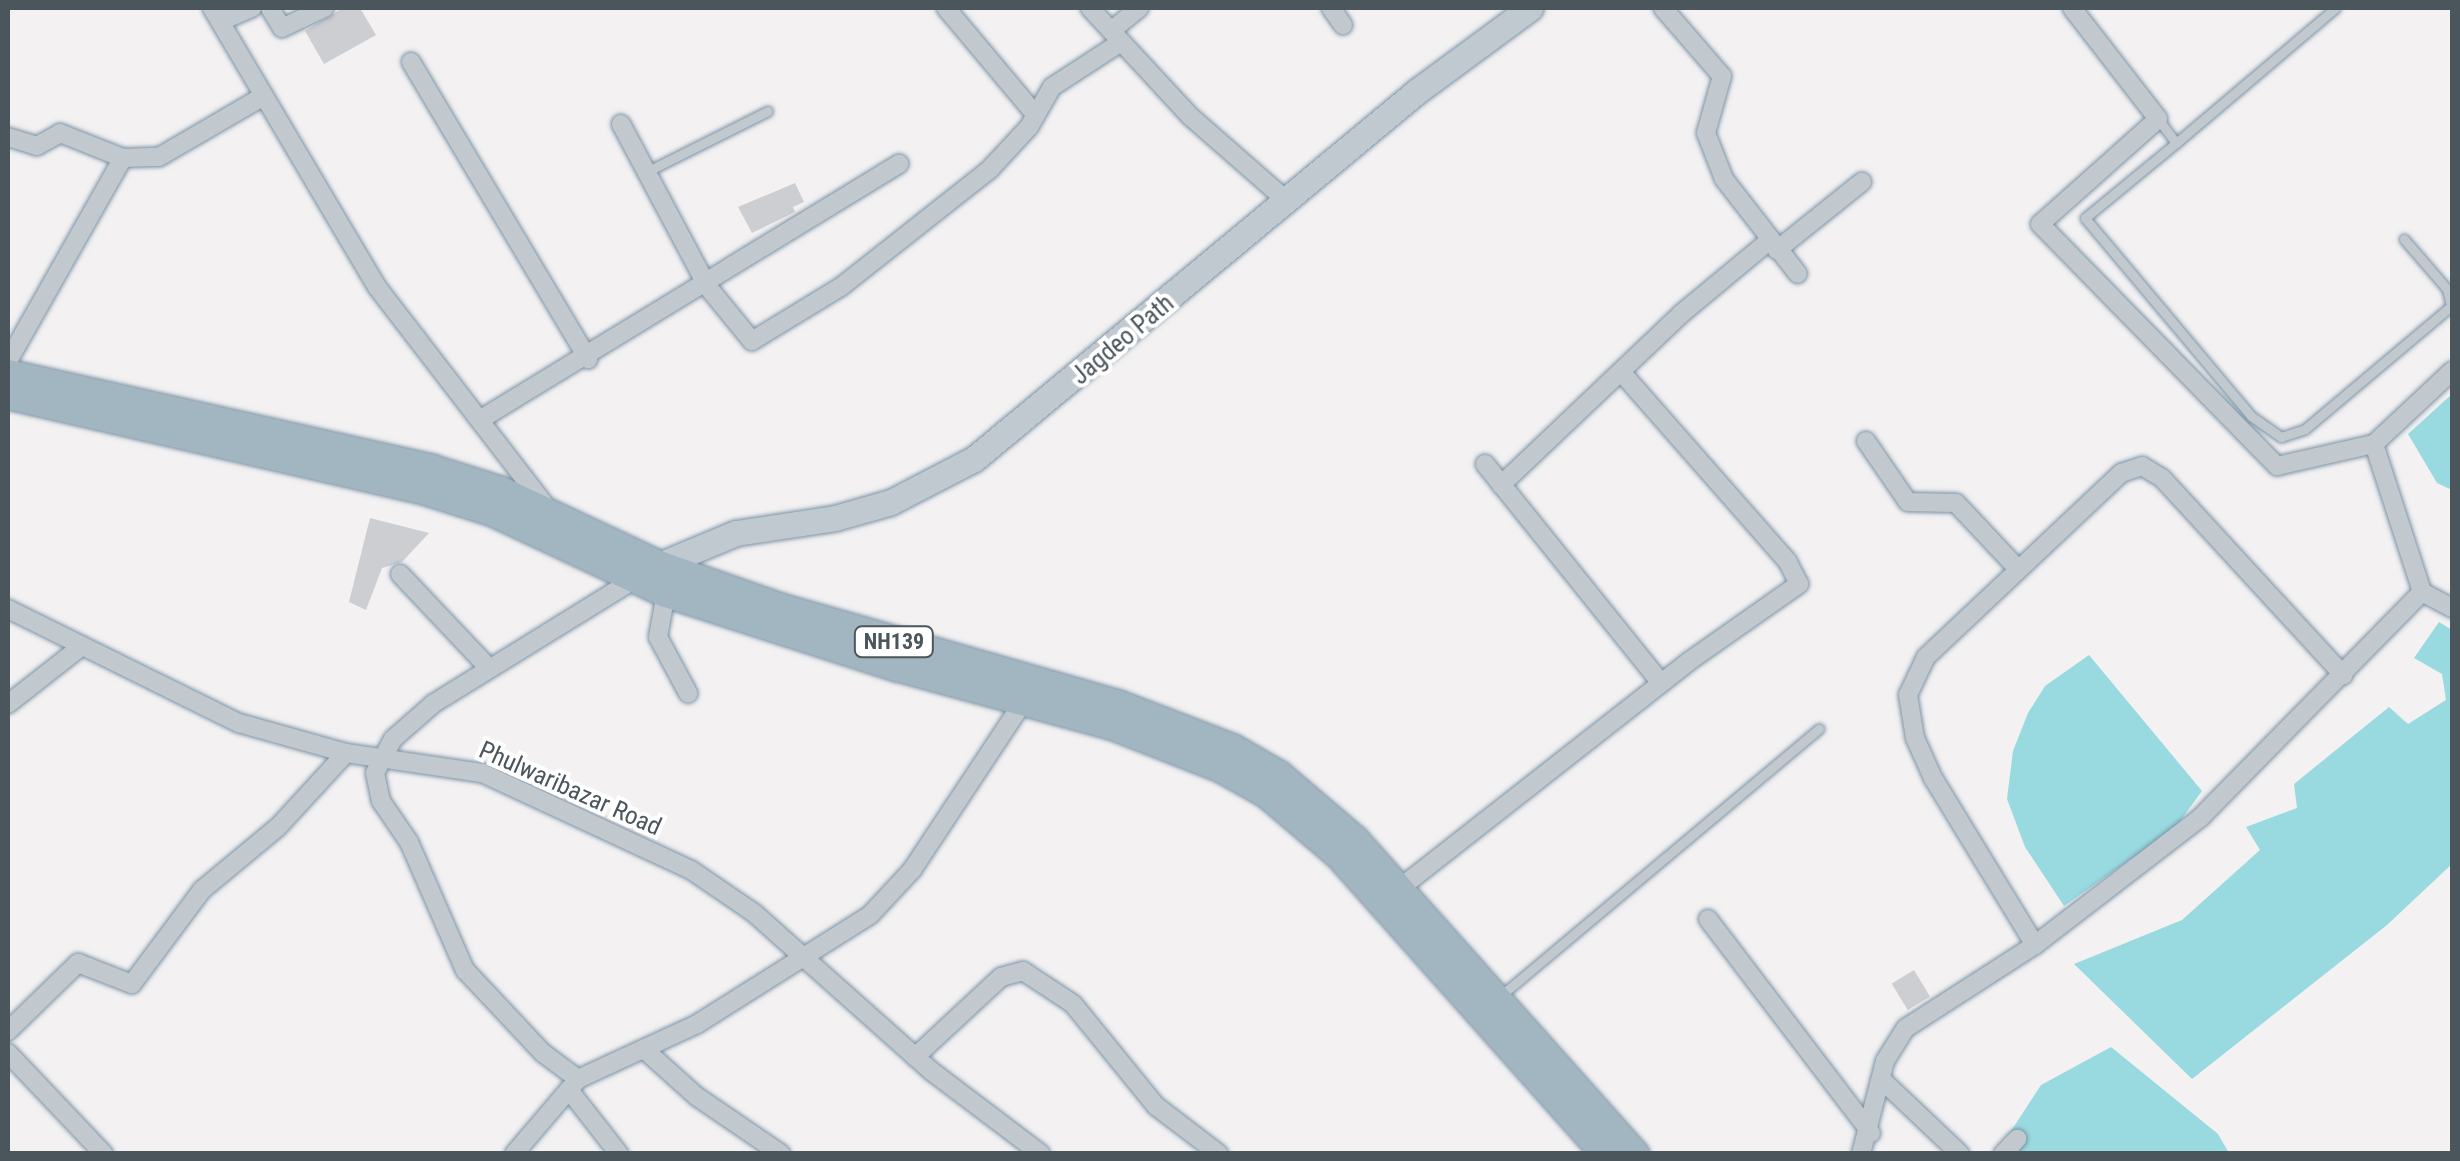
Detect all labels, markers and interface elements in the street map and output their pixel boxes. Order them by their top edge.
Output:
street label: Jagdeo Path [1066,289,1180,391]
road number: NH139 [852,625,936,659]
street label: Phulwaribazar Road [474,735,666,843]

